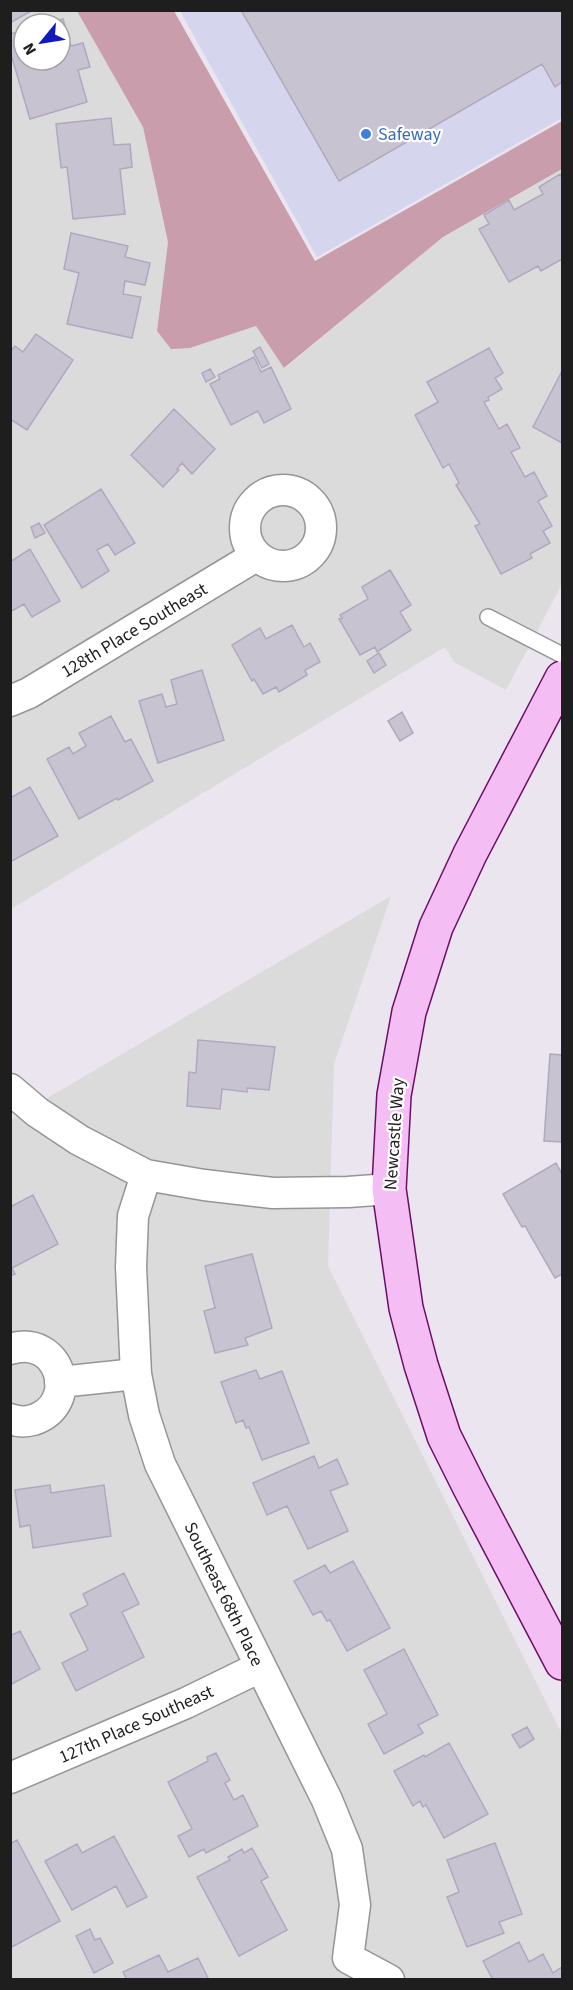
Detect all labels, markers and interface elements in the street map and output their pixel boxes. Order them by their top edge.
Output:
north arrow [12,12,72,72]
text: N [18,39,42,59]
place label: Safeway [378,122,442,147]
marker: Safeway [359,127,373,141]
street label: 128th Place Southeast [56,577,212,684]
street label: Newcastle Way [378,1077,411,1191]
street label: Southeast 68th Place [178,1518,269,1671]
street label: 127th Place Southeast [55,1679,217,1770]

